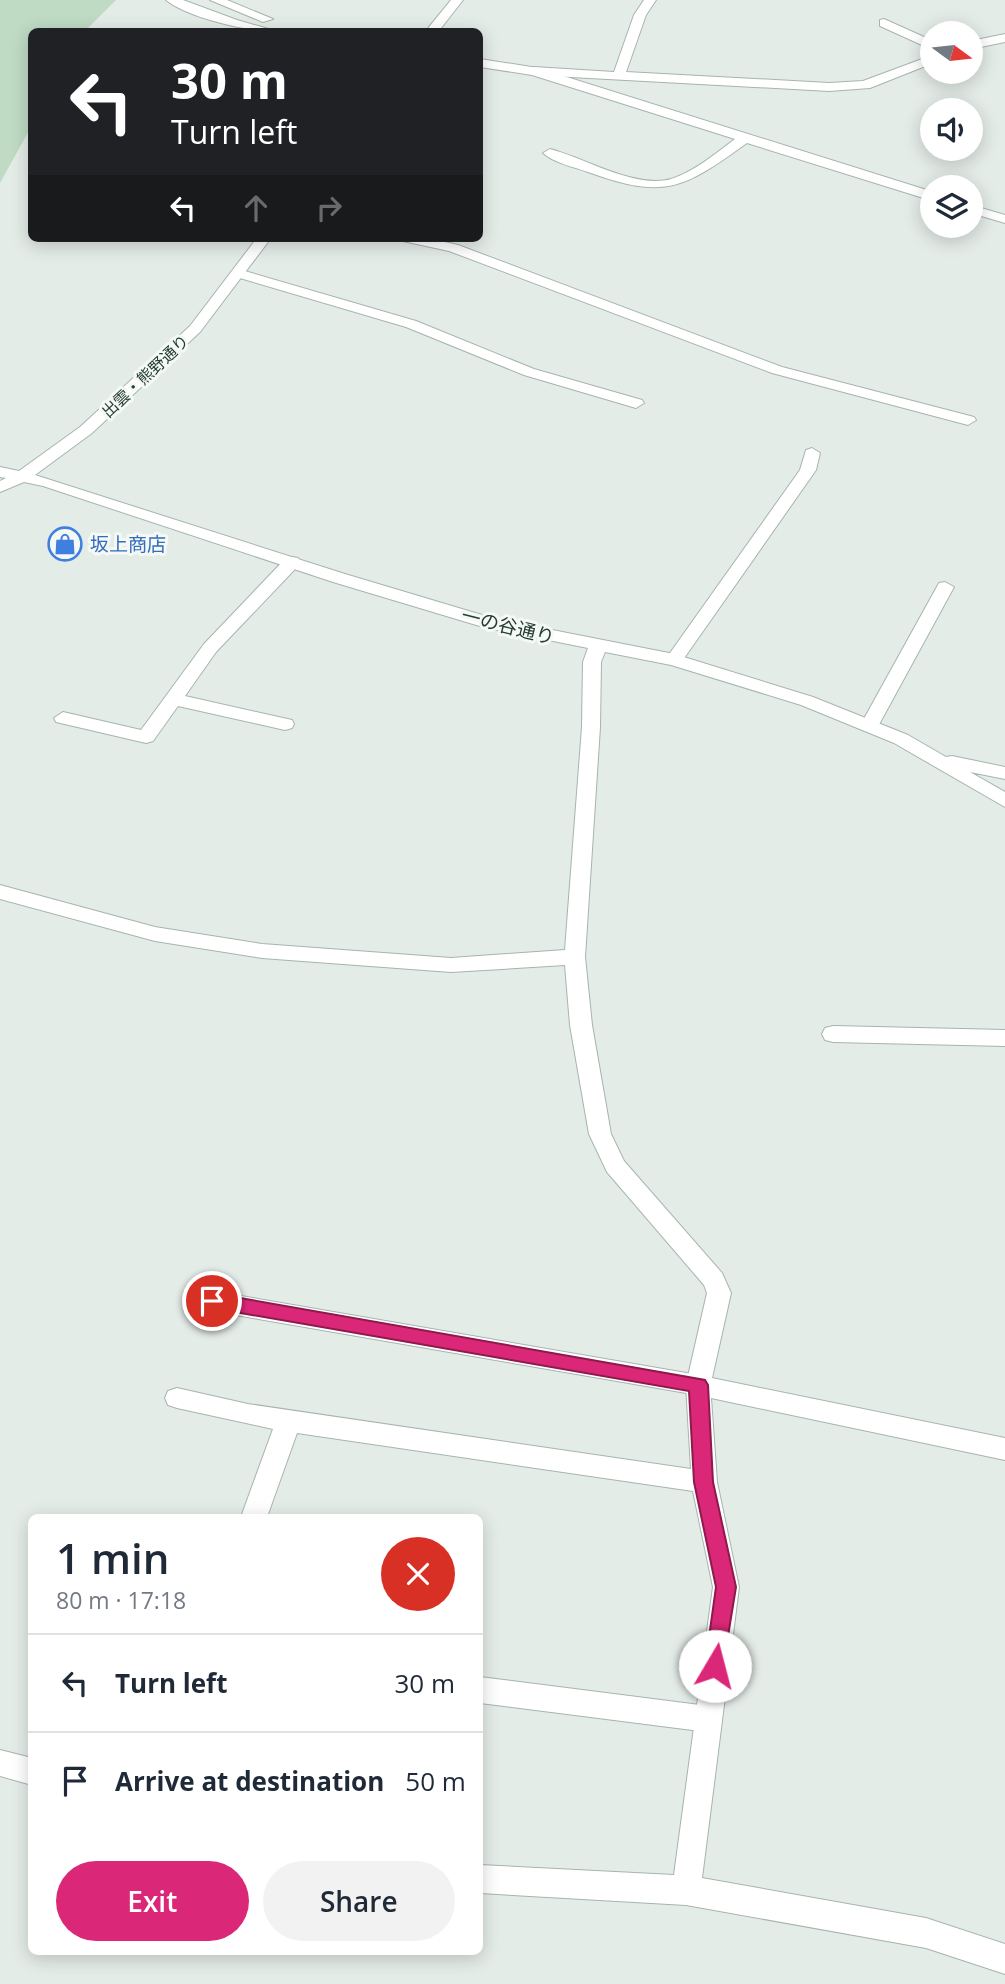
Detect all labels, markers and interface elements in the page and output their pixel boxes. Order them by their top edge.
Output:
north arrow [920,21,984,84]
map controls [920,21,983,238]
text: 30 m [171,47,288,113]
icon: left [56,56,147,147]
button: sound [920,98,983,161]
text: Turn left [171,110,297,153]
button: layers [920,175,983,238]
icon: left [164,189,202,227]
icon: ahead [237,189,275,227]
icon: right [310,189,348,227]
street label: 出雲・熊野通り [97,330,193,422]
shop icon: 坂上商店 [46,525,84,563]
place label: 坂上商店 [90,531,166,557]
street label: 一の谷通り [459,602,557,650]
pin [182,1271,242,1331]
icon: arrive [193,1282,231,1320]
text: 1 min [56,1529,169,1586]
button: close [381,1537,455,1611]
text: 80 m · 17:18 [56,1584,186,1616]
position arrow [678,1629,752,1703]
icon: left [56,1664,94,1702]
text: Turn left [115,1665,227,1701]
text: 30 m [394,1665,455,1701]
icon: arrive [56,1762,94,1800]
text: Arrive at destination [115,1763,384,1799]
text: 50 m [405,1763,466,1799]
button: Exit [56,1861,249,1941]
button: Share [263,1861,455,1941]

